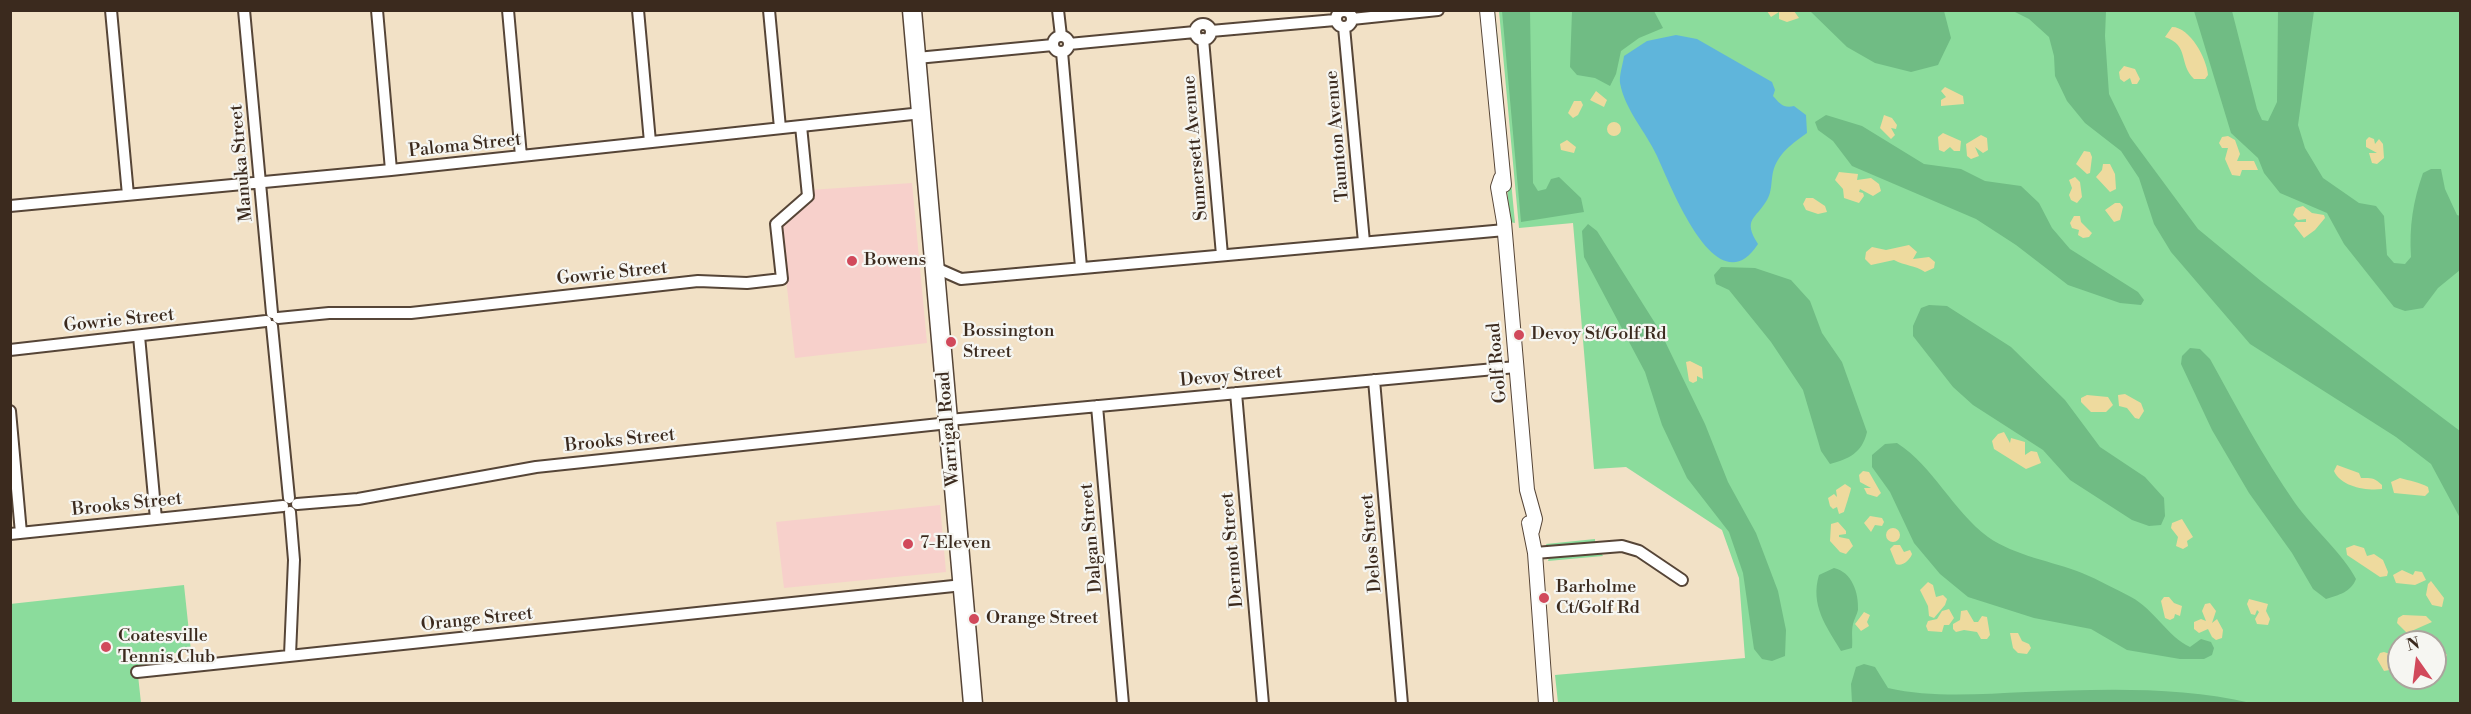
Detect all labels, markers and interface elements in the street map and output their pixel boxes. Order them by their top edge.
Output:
street label: Taunton Avenue [1322,69,1354,203]
street label: Sumersett Avenue [1179,74,1213,222]
street label: Manuka Street [226,103,258,223]
street label: Paloma Street [407,129,523,163]
place label: Bowens [864,250,926,272]
marker: Bowens [845,254,859,268]
street label: Gowrie Street [556,257,668,291]
street label: Gowrie Street [63,304,175,338]
place label: Bossington Street [963,321,1055,364]
street label: Golf Road [1484,322,1512,404]
place label: Devoy St/Golf Rd [1531,324,1666,346]
marker: Devoy St/Golf Rd [1512,328,1526,342]
marker: Bossington Street [944,335,958,349]
street label: Devoy Street [1179,362,1283,392]
street label: Warrigal Road [933,370,965,488]
street label: Brooks Street [564,424,676,458]
street label: Dalgan Street [1076,482,1108,594]
street label: Brooks Street [71,488,183,522]
street label: Dermot Street [1217,491,1249,609]
street label: Delos Street [1357,493,1387,593]
place label: 7-Eleven [920,533,991,555]
marker: 7-Eleven [901,537,915,551]
place label: Barholme Ct/Golf Rd [1556,577,1640,620]
marker: Barholme Ct/Golf Rd [1537,591,1551,605]
street label: Orange Street [420,603,534,637]
place label: Orange Street [986,608,1098,630]
marker: Orange Street [967,612,981,626]
place label: Coatesville Tennis Club [118,626,215,668]
north arrow [2387,630,2447,690]
text: N [2405,633,2422,656]
marker: Coatesville Tennis Club [99,640,113,654]

